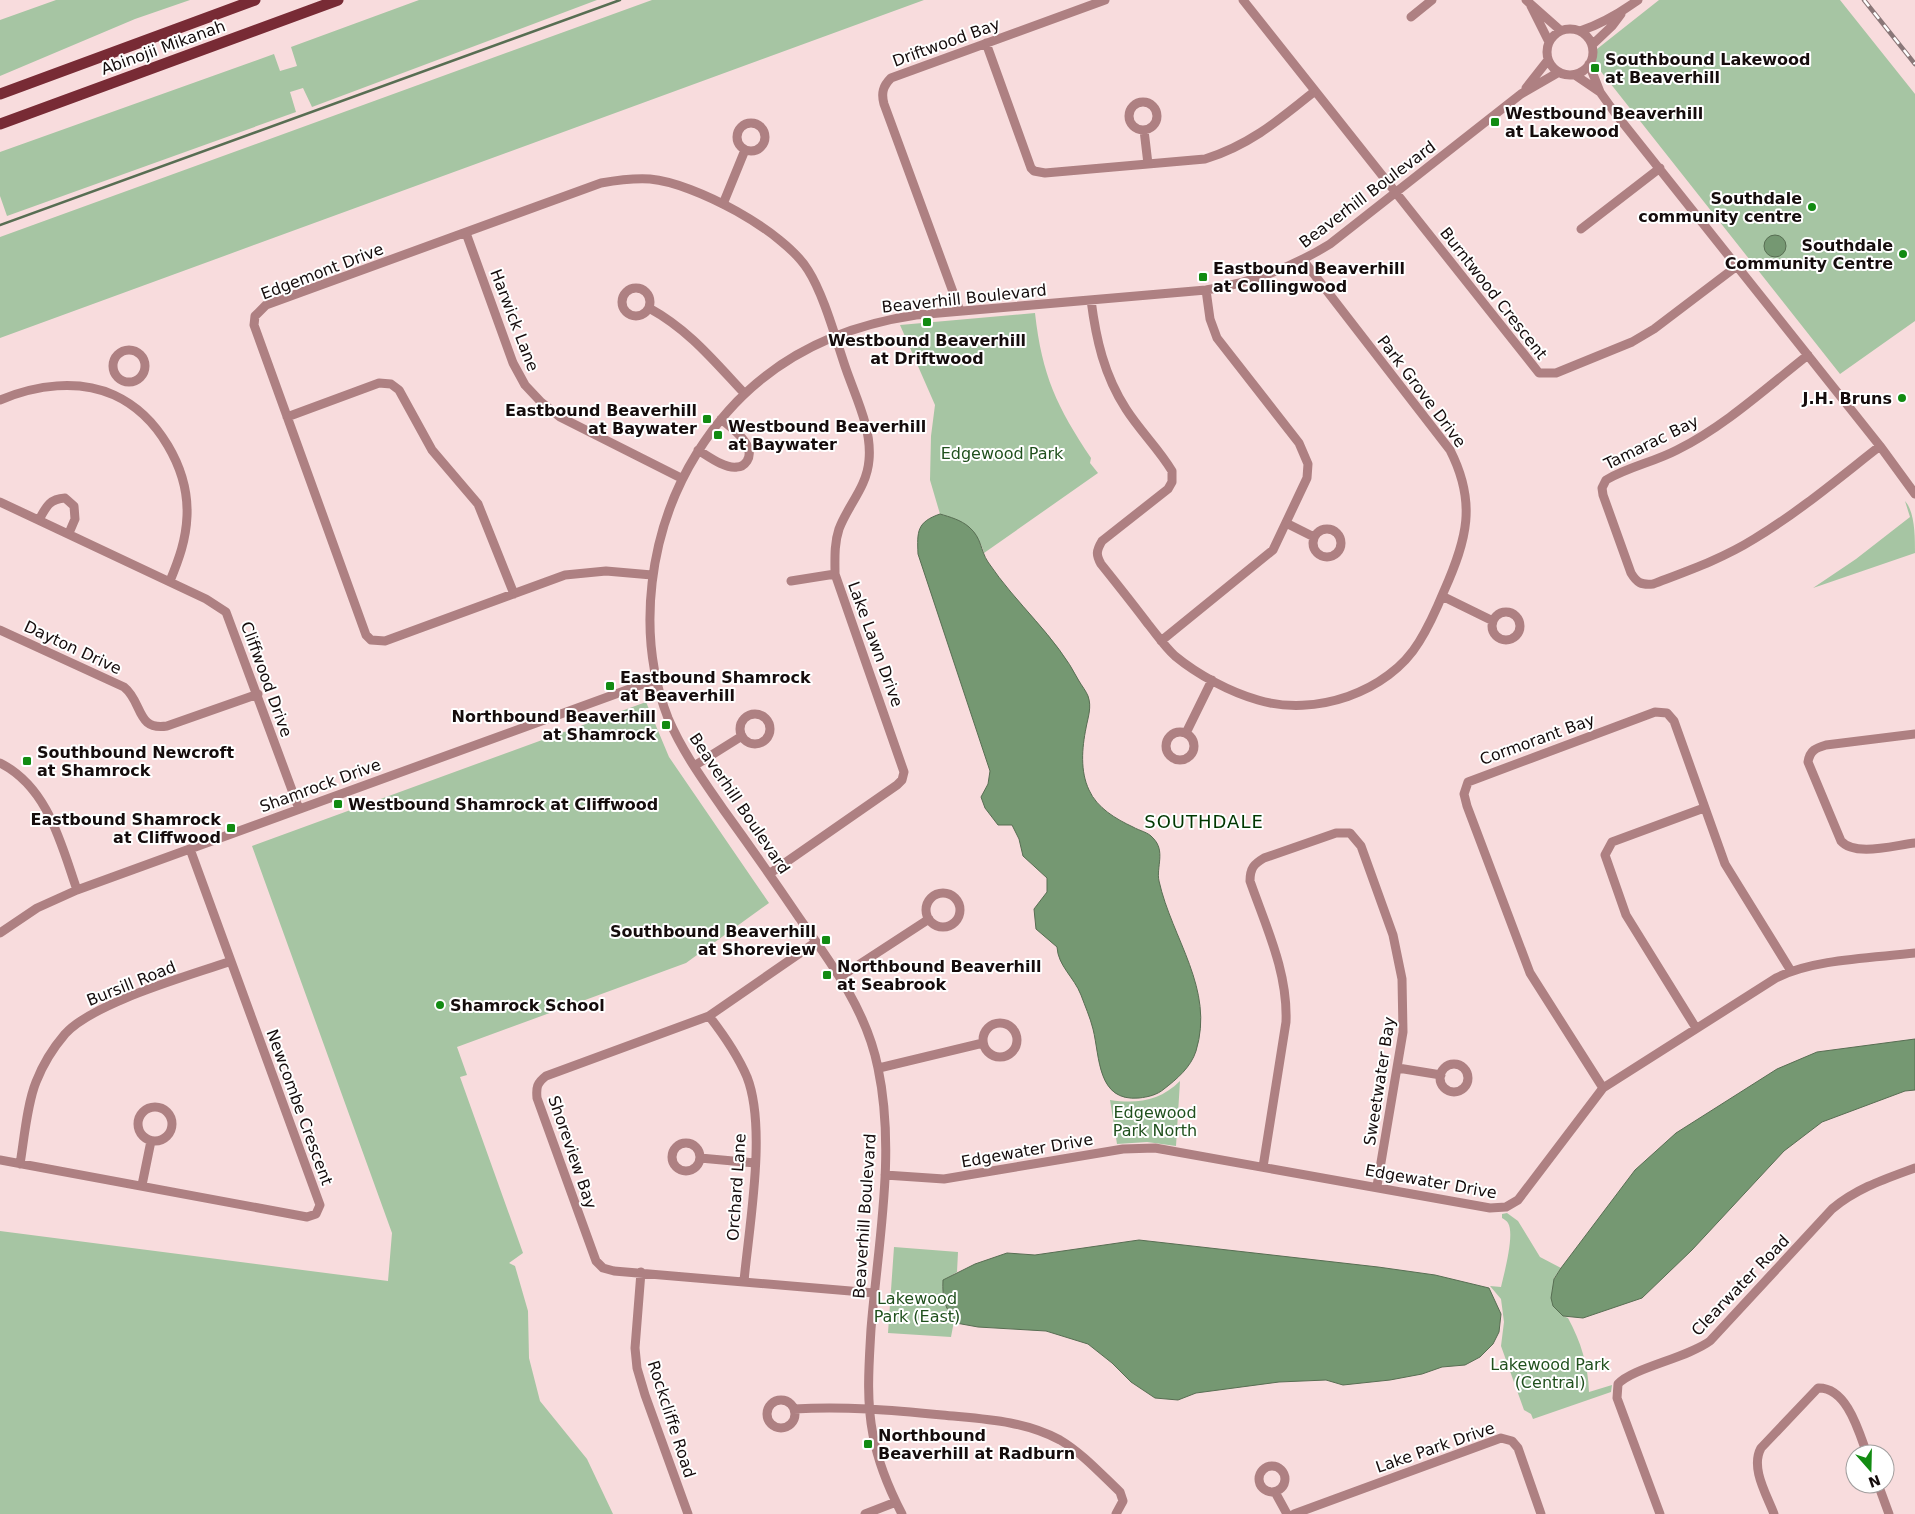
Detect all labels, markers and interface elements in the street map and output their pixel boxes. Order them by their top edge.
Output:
street label: Driftwood Bay [890,14,1003,71]
street label: Abinojii Mikanah [98,16,228,79]
place label: Southbound Lakewood at Beaverhill [1605,50,1810,87]
marker: Southbound Lakewood at Beaverhill [1589,62,1601,74]
place label: Westbound Beaverhill at Lakewood [1505,104,1703,141]
marker: Westbound Beaverhill at Lakewood [1489,116,1501,128]
street label: Beaverhill Boulevard [1295,137,1439,252]
place label: Southdale community centre [1638,189,1802,226]
marker: Southdale community centre [1806,201,1818,213]
street label: Burntwood Crescent [1436,223,1551,363]
place label: Southdale Community Centre [1725,236,1893,273]
street label: Edgemont Drive [258,239,386,304]
marker: Southdale Community Centre [1897,248,1909,260]
place label: Eastbound Beaverhill at Collingwood [1213,259,1405,296]
street label: Harwick Lane [486,266,543,374]
marker: Eastbound Beaverhill at Collingwood [1197,271,1209,283]
street label: Beaverhill Boulevard [881,280,1047,317]
marker: Westbound Beaverhill at Driftwood [921,316,933,328]
place label: Westbound Beaverhill at Driftwood [828,331,1026,368]
street label: Park Grove Drive [1373,332,1470,451]
place label: J.H. Bruns [1802,389,1892,408]
marker: J.H. Bruns [1896,392,1908,404]
place label: Eastbound Beaverhill at Baywater [505,401,697,438]
street label: Tamarac Bay [1600,411,1702,474]
marker: Eastbound Beaverhill at Baywater [701,413,713,425]
place label: Westbound Beaverhill at Baywater [728,417,926,454]
marker: Westbound Beaverhill at Baywater [712,429,724,441]
park label: Edgewood Park [941,444,1064,463]
street label: Lake Lawn Drive [844,579,907,709]
street label: Dayton Drive [21,617,125,678]
street label: Cliffwood Drive [237,619,296,740]
place label: Eastbound Shamrock at Beaverhill [620,668,811,705]
marker: Eastbound Shamrock at Beaverhill [604,680,616,692]
place label: Northbound Beaverhill at Shamrock [452,707,656,744]
street label: Cormorant Bay [1477,710,1597,769]
marker: Northbound Beaverhill at Shamrock [660,719,672,731]
street label: Beaverhill Boulevard [685,729,794,877]
place label: Southbound Newcroft at Shamrock [37,743,235,780]
marker: Southbound Newcroft at Shamrock [21,755,33,767]
street label: Shamrock Drive [257,755,383,816]
place label: Westbound Shamrock at Cliffwood [348,795,658,814]
marker: Westbound Shamrock at Cliffwood [332,798,344,810]
place label: Eastbound Shamrock at Cliffwood [30,810,221,847]
district label: SOUTHDALE [1144,811,1264,832]
marker: Eastbound Shamrock at Cliffwood [225,822,237,834]
place label: Southbound Beaverhill at Shoreview [610,922,816,959]
marker: Southbound Beaverhill at Shoreview [820,934,832,946]
street label: Bursill Road [84,957,179,1010]
place label: Northbound Beaverhill at Seabrook [837,957,1041,994]
marker: Northbound Beaverhill at Seabrook [821,969,833,981]
place label: Shamrock School [450,996,605,1015]
marker: Shamrock School [434,999,446,1011]
street label: Sweetwater Bay [1360,1015,1399,1147]
street label: Newcombe Crescent [262,1026,337,1188]
street label: Shoreview Bay [544,1093,601,1211]
park label: Edgewood Park North [1113,1103,1197,1140]
street label: Edgewater Drive [960,1130,1095,1171]
street label: Orchard Lane [723,1133,750,1241]
street label: Beaverhill Boulevard [849,1133,880,1299]
street label: Edgewater Drive [1363,1161,1498,1202]
street label: Clearwater Road [1687,1231,1793,1340]
park label: Lakewood Park (East) [874,1289,960,1326]
park label: Lakewood Park (Central) [1490,1355,1611,1392]
street label: Rockcliffe Road [644,1358,699,1480]
street label: Lake Park Drive [1373,1418,1497,1477]
place label: Northbound Beaverhill at Radburn [878,1426,1075,1463]
marker: Northbound Beaverhill at Radburn [862,1438,874,1450]
north arrow [1845,1444,1895,1494]
text: N [1866,1472,1883,1491]

